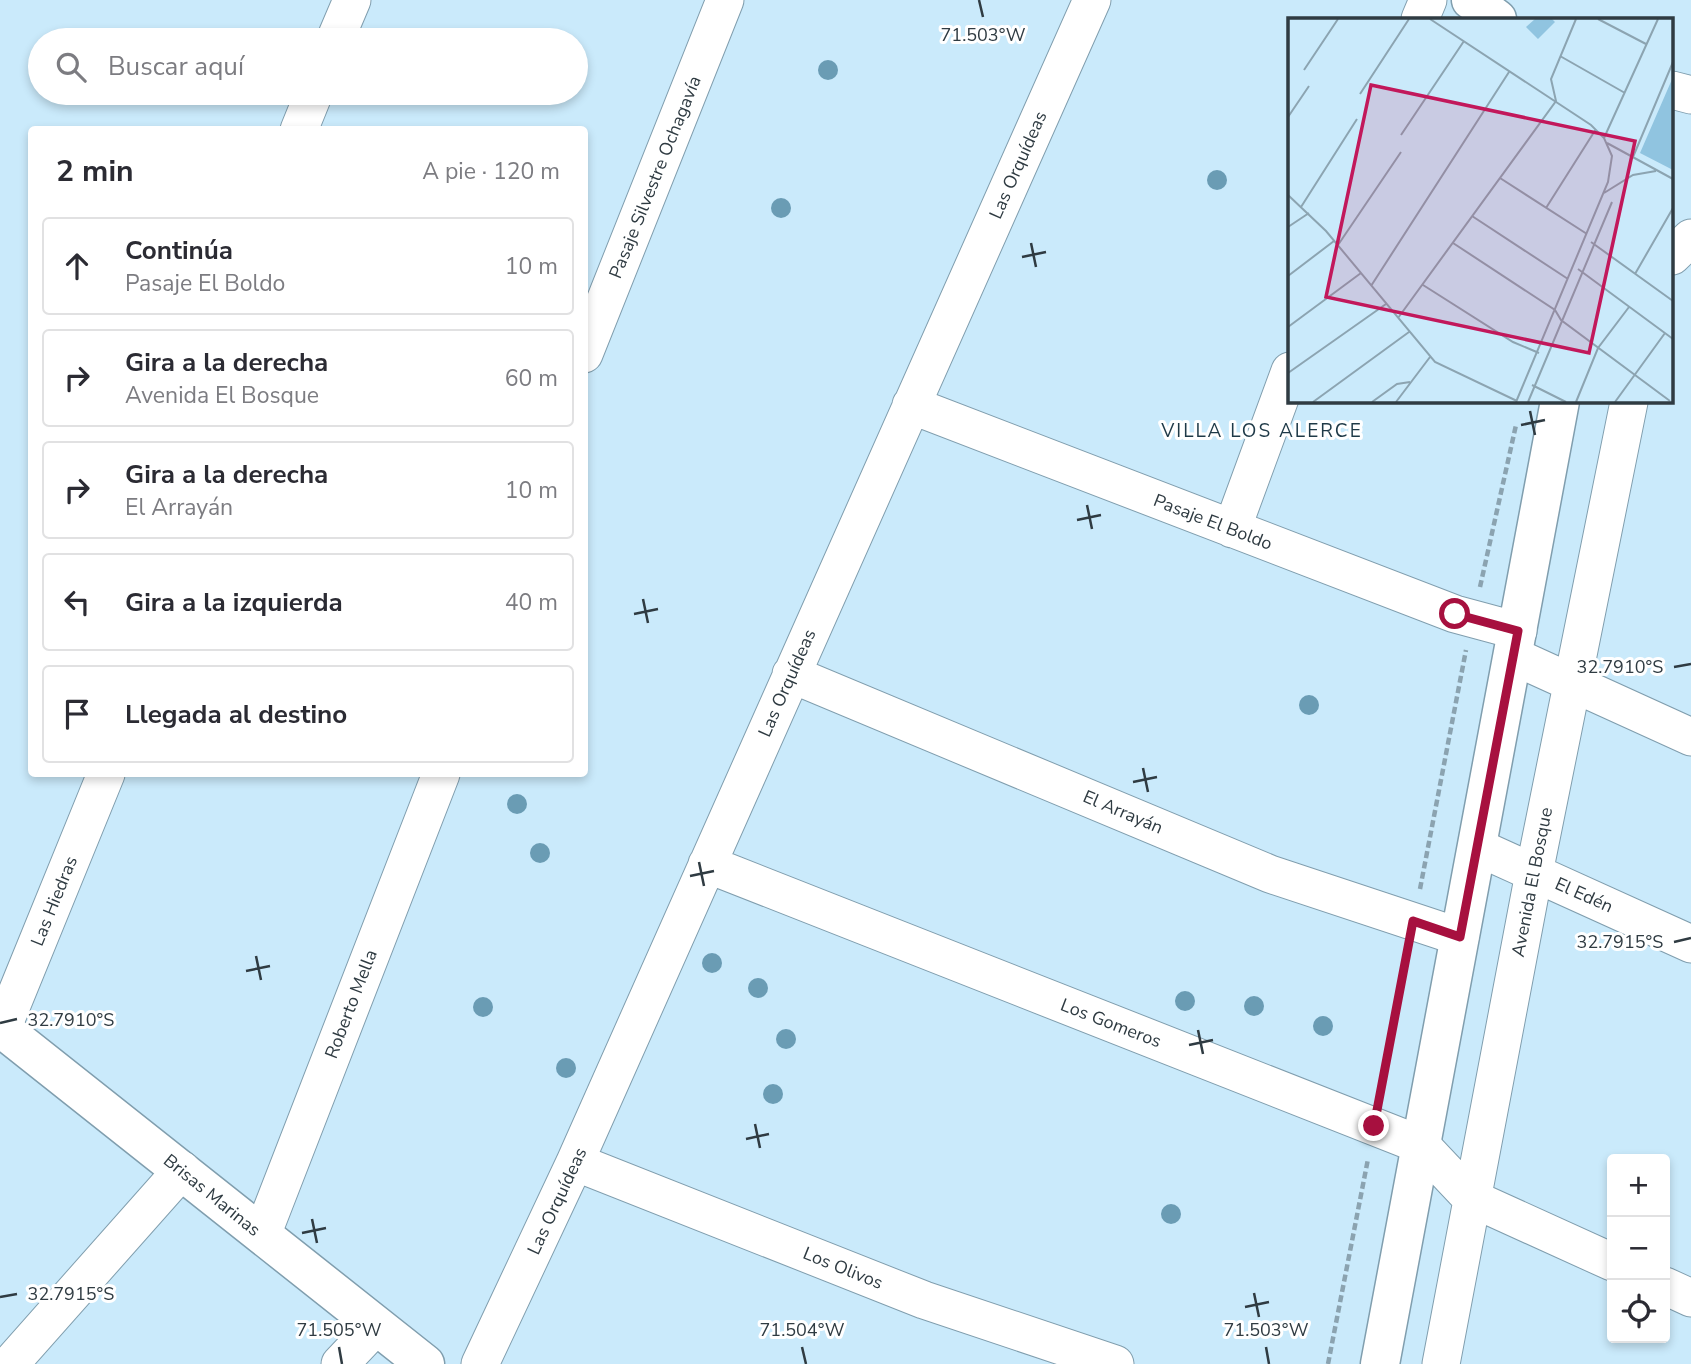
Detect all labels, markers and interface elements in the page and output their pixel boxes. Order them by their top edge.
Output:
inset map [1288,18,1674,402]
text: 71.503°W [941,23,1026,47]
search box [28,28,588,105]
icon: search [52,48,90,86]
text: Buscar aquí [108,49,244,84]
street label: Pasaje Silvestre Ochagavía [603,72,707,282]
street label: Las Orquídeas [983,107,1053,223]
text: 2 min [56,151,134,192]
text: A pie · 120 m [422,156,560,187]
text: Continúa [125,233,233,268]
icon: ahead [58,247,96,285]
text: 10 m [505,251,558,282]
text: Pasaje El Boldo [125,268,285,299]
text: Gira a la derecha [125,345,328,380]
icon: right [58,359,96,397]
text: 60 m [505,363,558,394]
text: Avenida El Bosque [125,380,319,411]
district label: VILLA LOS ALERCE [1160,418,1363,444]
text: Gira a la derecha [125,457,328,492]
icon: right [58,471,96,509]
text: 10 m [505,475,558,506]
street label: Pasaje El Boldo [1150,488,1276,556]
text: El Arrayán [125,492,233,523]
icon: left [58,583,96,621]
text: Gira a la izquierda [125,585,343,620]
text: 40 m [505,587,558,618]
route start [1439,598,1470,629]
street label: Las Orquídeas [752,625,822,741]
text: 32.7910°S [1577,655,1663,679]
icon: arrive [58,695,96,733]
text: Llegada al destino [125,697,347,732]
street label: El Arrayán [1079,784,1167,840]
street label: Avenida El Bosque [1506,805,1558,959]
street label: Las Hiedras [25,852,83,950]
street label: El Edén [1551,872,1617,918]
text: 32.7915°S [1577,930,1663,954]
street label: Roberto Mella [319,946,383,1062]
street label: Los Gomeros [1057,993,1165,1053]
text: 32.7910°S [28,1008,114,1032]
route end [1358,1110,1389,1141]
street label: Las Orquídeas [522,1143,592,1259]
street label: Brisas Marinas [158,1148,266,1242]
map controls [1607,1154,1670,1343]
button: + [1607,1154,1670,1217]
button: − [1607,1217,1670,1280]
street label: Los Olivos [800,1241,886,1295]
button: locate [1607,1280,1670,1343]
text: 32.7915°S [28,1282,114,1306]
text: 71.505°W [297,1318,382,1342]
text: 71.504°W [760,1318,845,1342]
text: 71.503°W [1224,1318,1309,1342]

